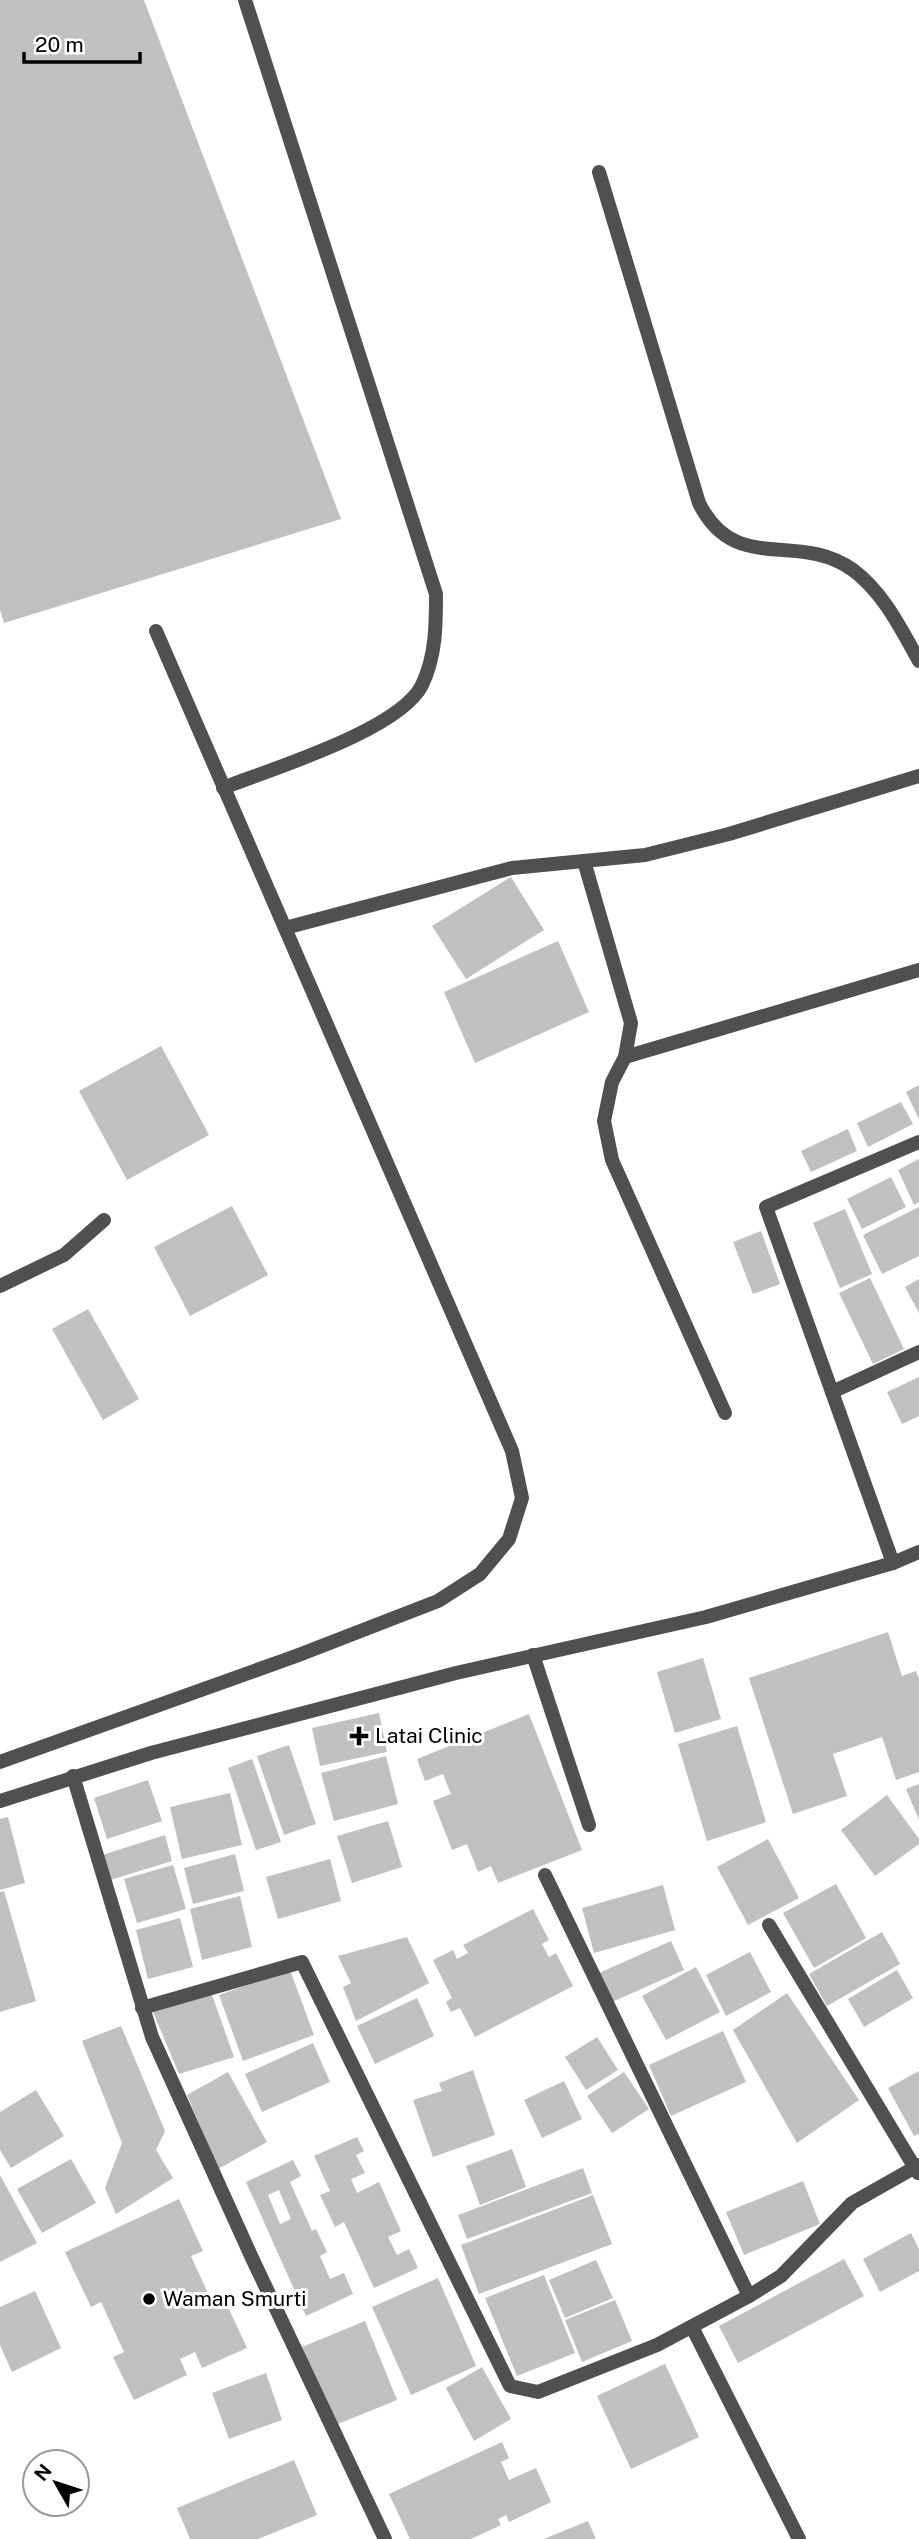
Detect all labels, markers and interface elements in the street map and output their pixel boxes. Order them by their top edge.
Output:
scale bar [24,21,140,65]
text: 20 m [35,32,84,57]
place label: Latai Clinic [375,1723,483,1748]
marker: Latai Clinic [349,1726,369,1746]
place label: Waman Smurti [163,2286,307,2311]
marker: Waman Smurti [141,2291,157,2307]
north arrow [21,2448,91,2518]
text: N [30,2460,56,2485]

